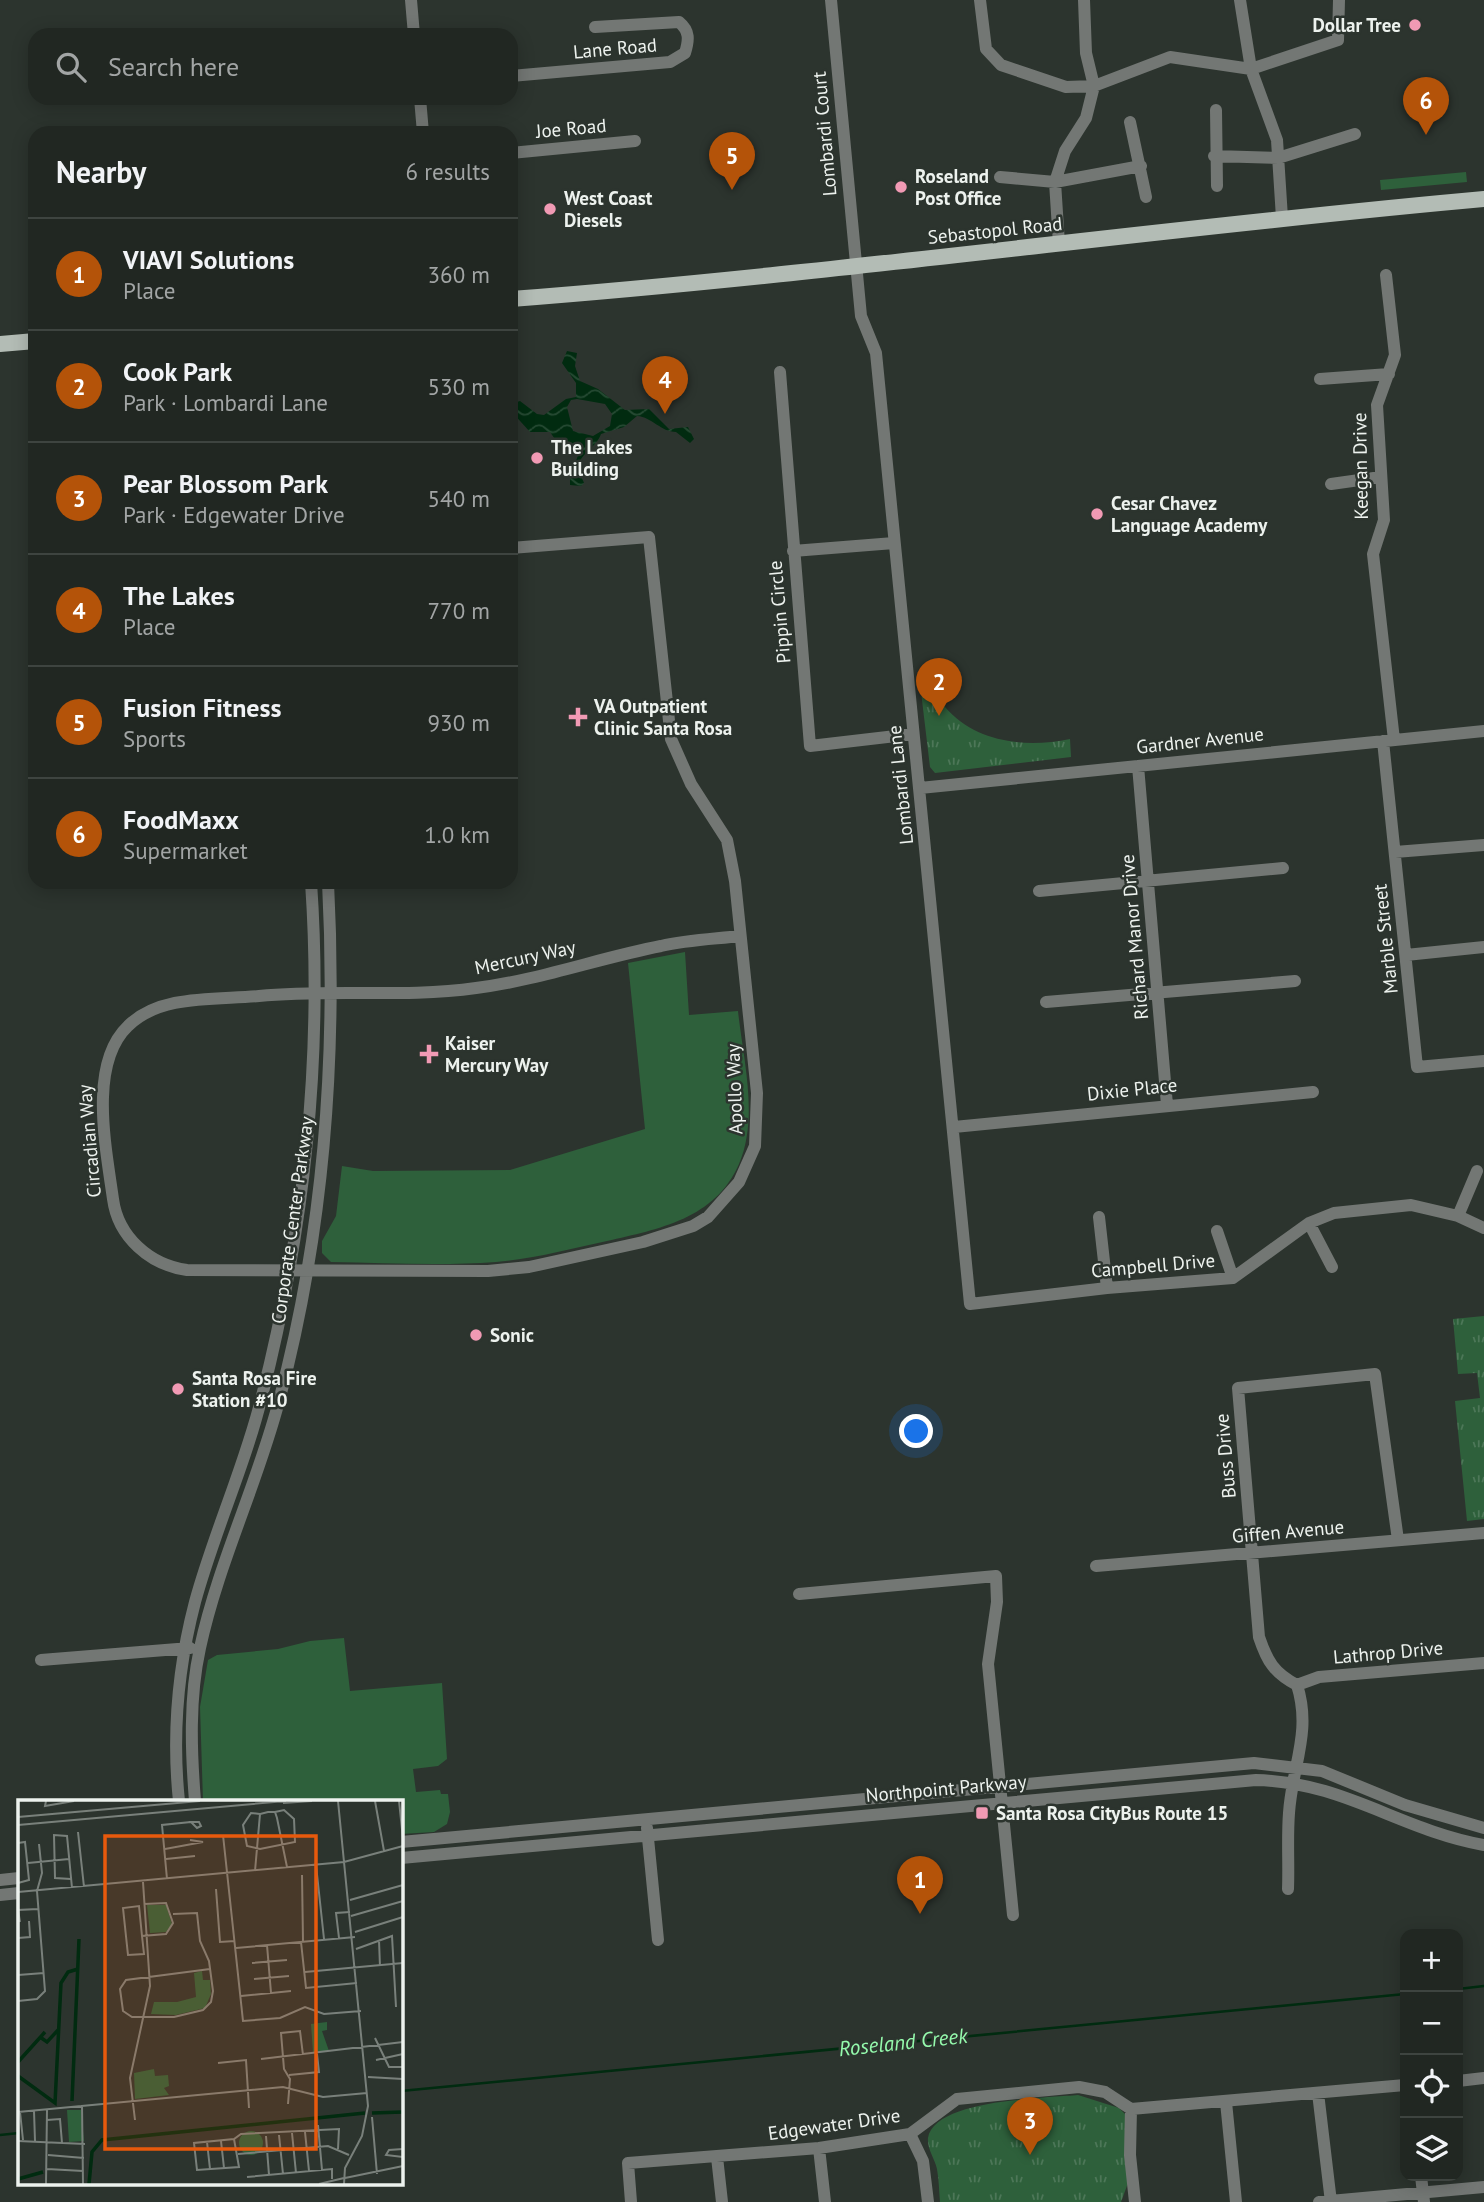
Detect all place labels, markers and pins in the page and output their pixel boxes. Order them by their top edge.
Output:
place label: Dollar Tree [1312,13,1401,37]
marker: Dollar Tree [1407,17,1423,33]
pin: 6 [1403,77,1449,135]
pin: 5 [709,132,755,190]
place label: Roseland Post Office [915,164,1002,210]
marker: Roseland Post Office [893,179,909,195]
place label: West Coast Diesels [564,186,653,232]
marker: West Coast Diesels [542,201,558,217]
pin: 4 [642,356,688,414]
place label: The Lakes Building [551,435,633,481]
marker: The Lakes Building [529,450,545,466]
place label: Cesar Chavez Language Academy [1111,491,1268,537]
marker: Cesar Chavez Language Academy [1089,506,1105,522]
pin: 2 [916,658,962,716]
place label: VA Outpatient Clinic Santa Rosa [593,694,732,740]
marker: VA Outpatient Clinic Santa Rosa [568,707,588,727]
place label: Kaiser Mercury Way [445,1031,549,1077]
marker: Kaiser Mercury Way [419,1044,439,1064]
place label: Sonic [490,1323,534,1347]
marker: Sonic [468,1327,484,1343]
place label: Santa Rosa Fire Station #10 [192,1366,317,1412]
marker: Santa Rosa Fire Station #10 [170,1381,186,1397]
place label: Santa Rosa CityBus Route 15 [996,1801,1228,1825]
marker: Santa Rosa CityBus Route 15 [974,1805,990,1821]
pin: 1 [897,1856,943,1914]
pin: 3 [1007,2097,1053,2155]

